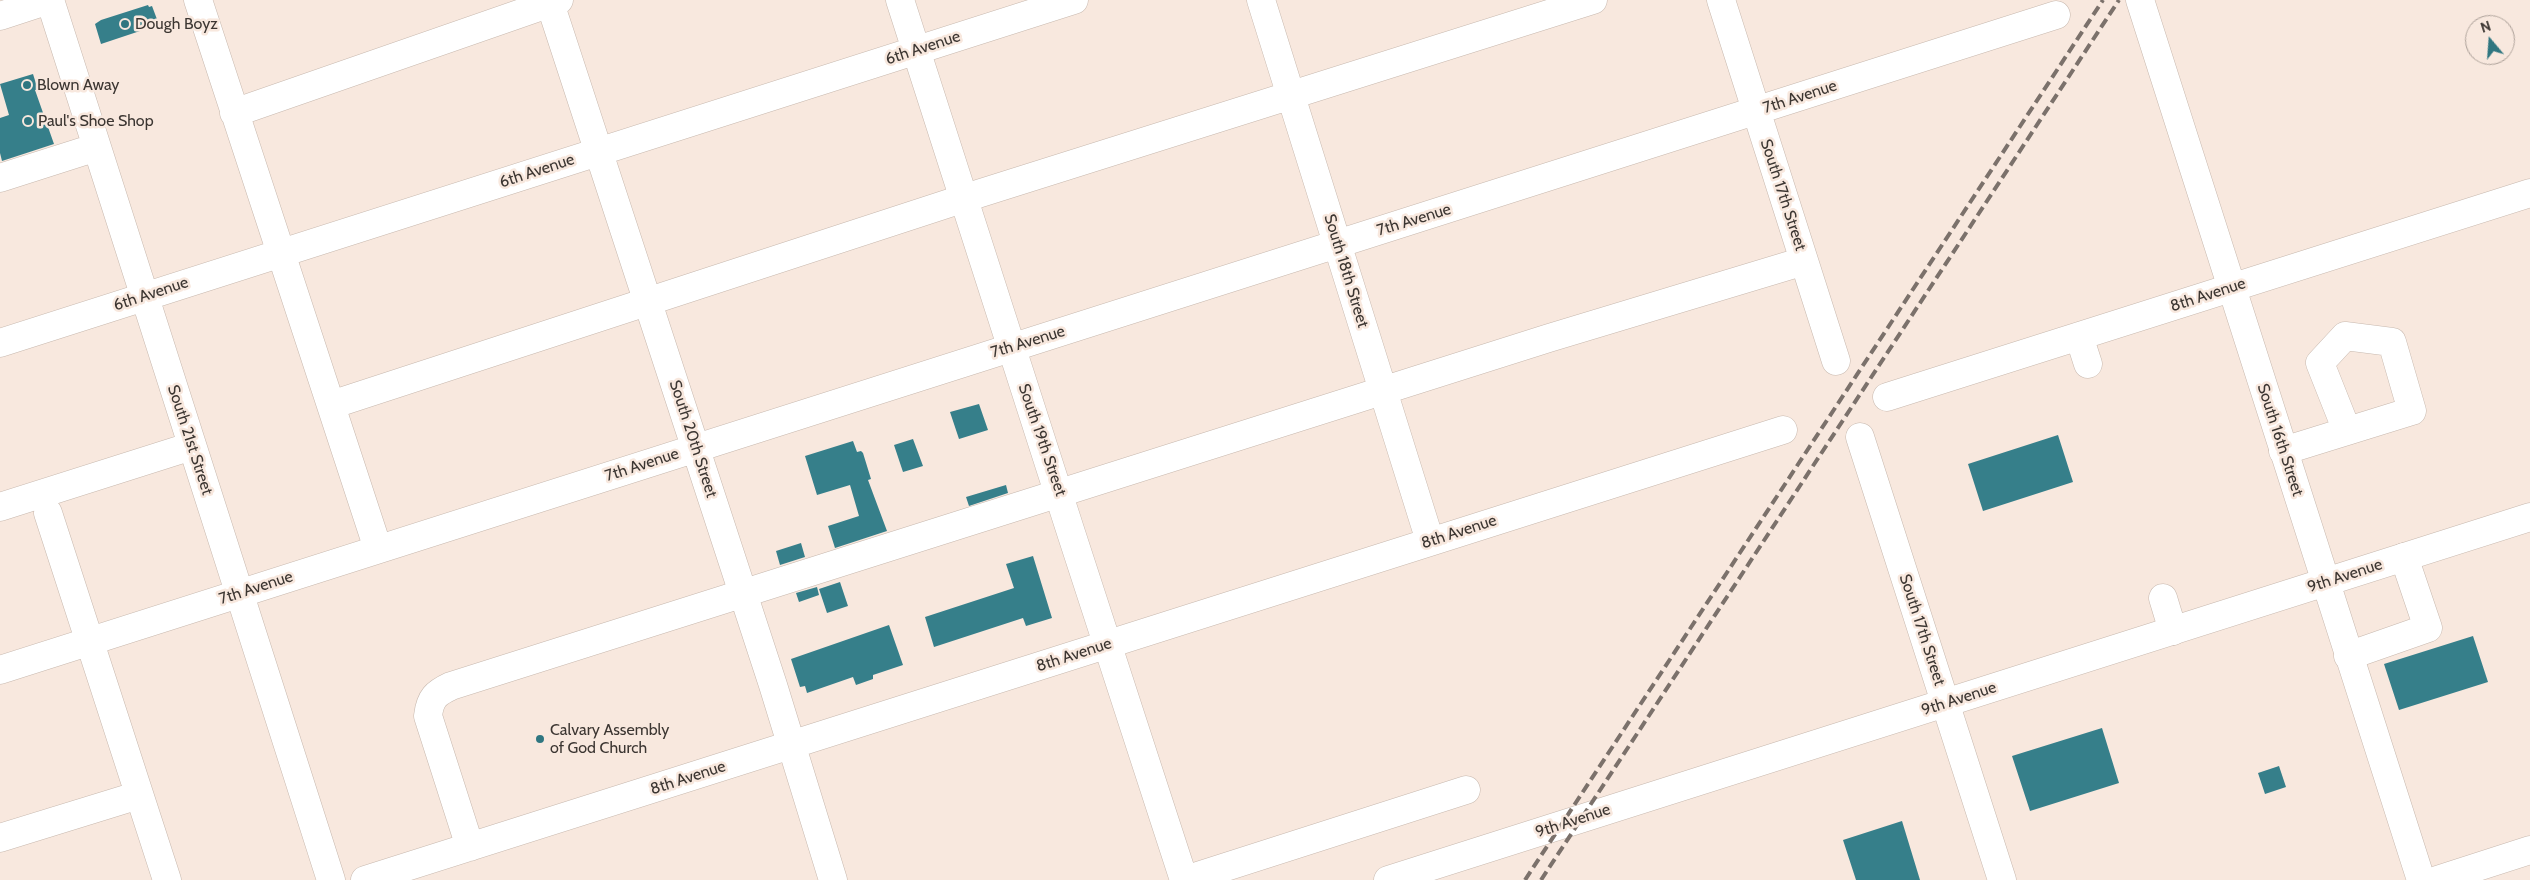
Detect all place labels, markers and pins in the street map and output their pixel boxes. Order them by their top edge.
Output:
place label: Dough Boyz [135,14,218,34]
marker: Dough Boyz [119,18,131,30]
place label: Blown Away [37,75,119,95]
marker: Blown Away [21,79,33,91]
place label: Paul's Shoe Shop [38,111,154,131]
marker: Paul's Shoe Shop [22,115,34,127]
place label: Calvary Assembly of God Church [550,720,669,758]
marker: Calvary Assembly of God Church [534,733,546,745]

